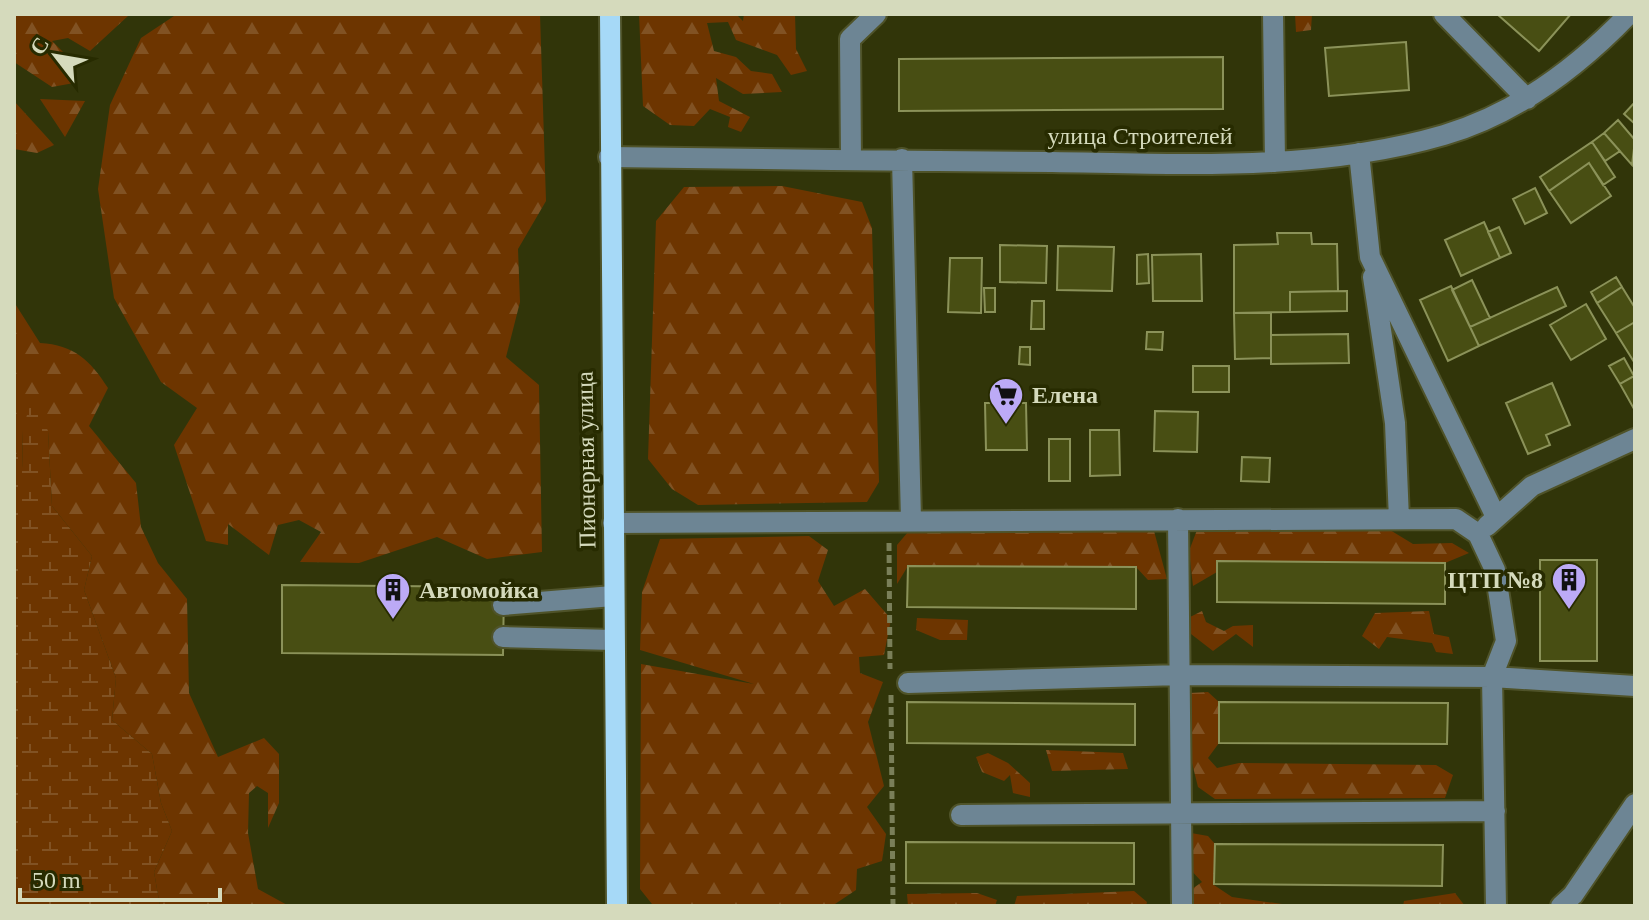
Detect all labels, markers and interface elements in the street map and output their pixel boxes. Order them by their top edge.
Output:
north arrow [16,16,96,96]
text: С [24,33,54,59]
street label: улица Строителей [1047,123,1233,149]
street label: Пионерная улица [571,371,601,549]
supermarket icon: Елена [987,376,1025,426]
place label: Елена [1032,382,1098,408]
building icon: ЦТП №8 [1550,561,1588,611]
place label: ЦТП №8 [1448,567,1543,593]
building icon: Автомойка [374,571,412,621]
place label: Автомойка [419,577,539,603]
scale bar [20,852,220,902]
text: 50 m [32,867,81,893]

